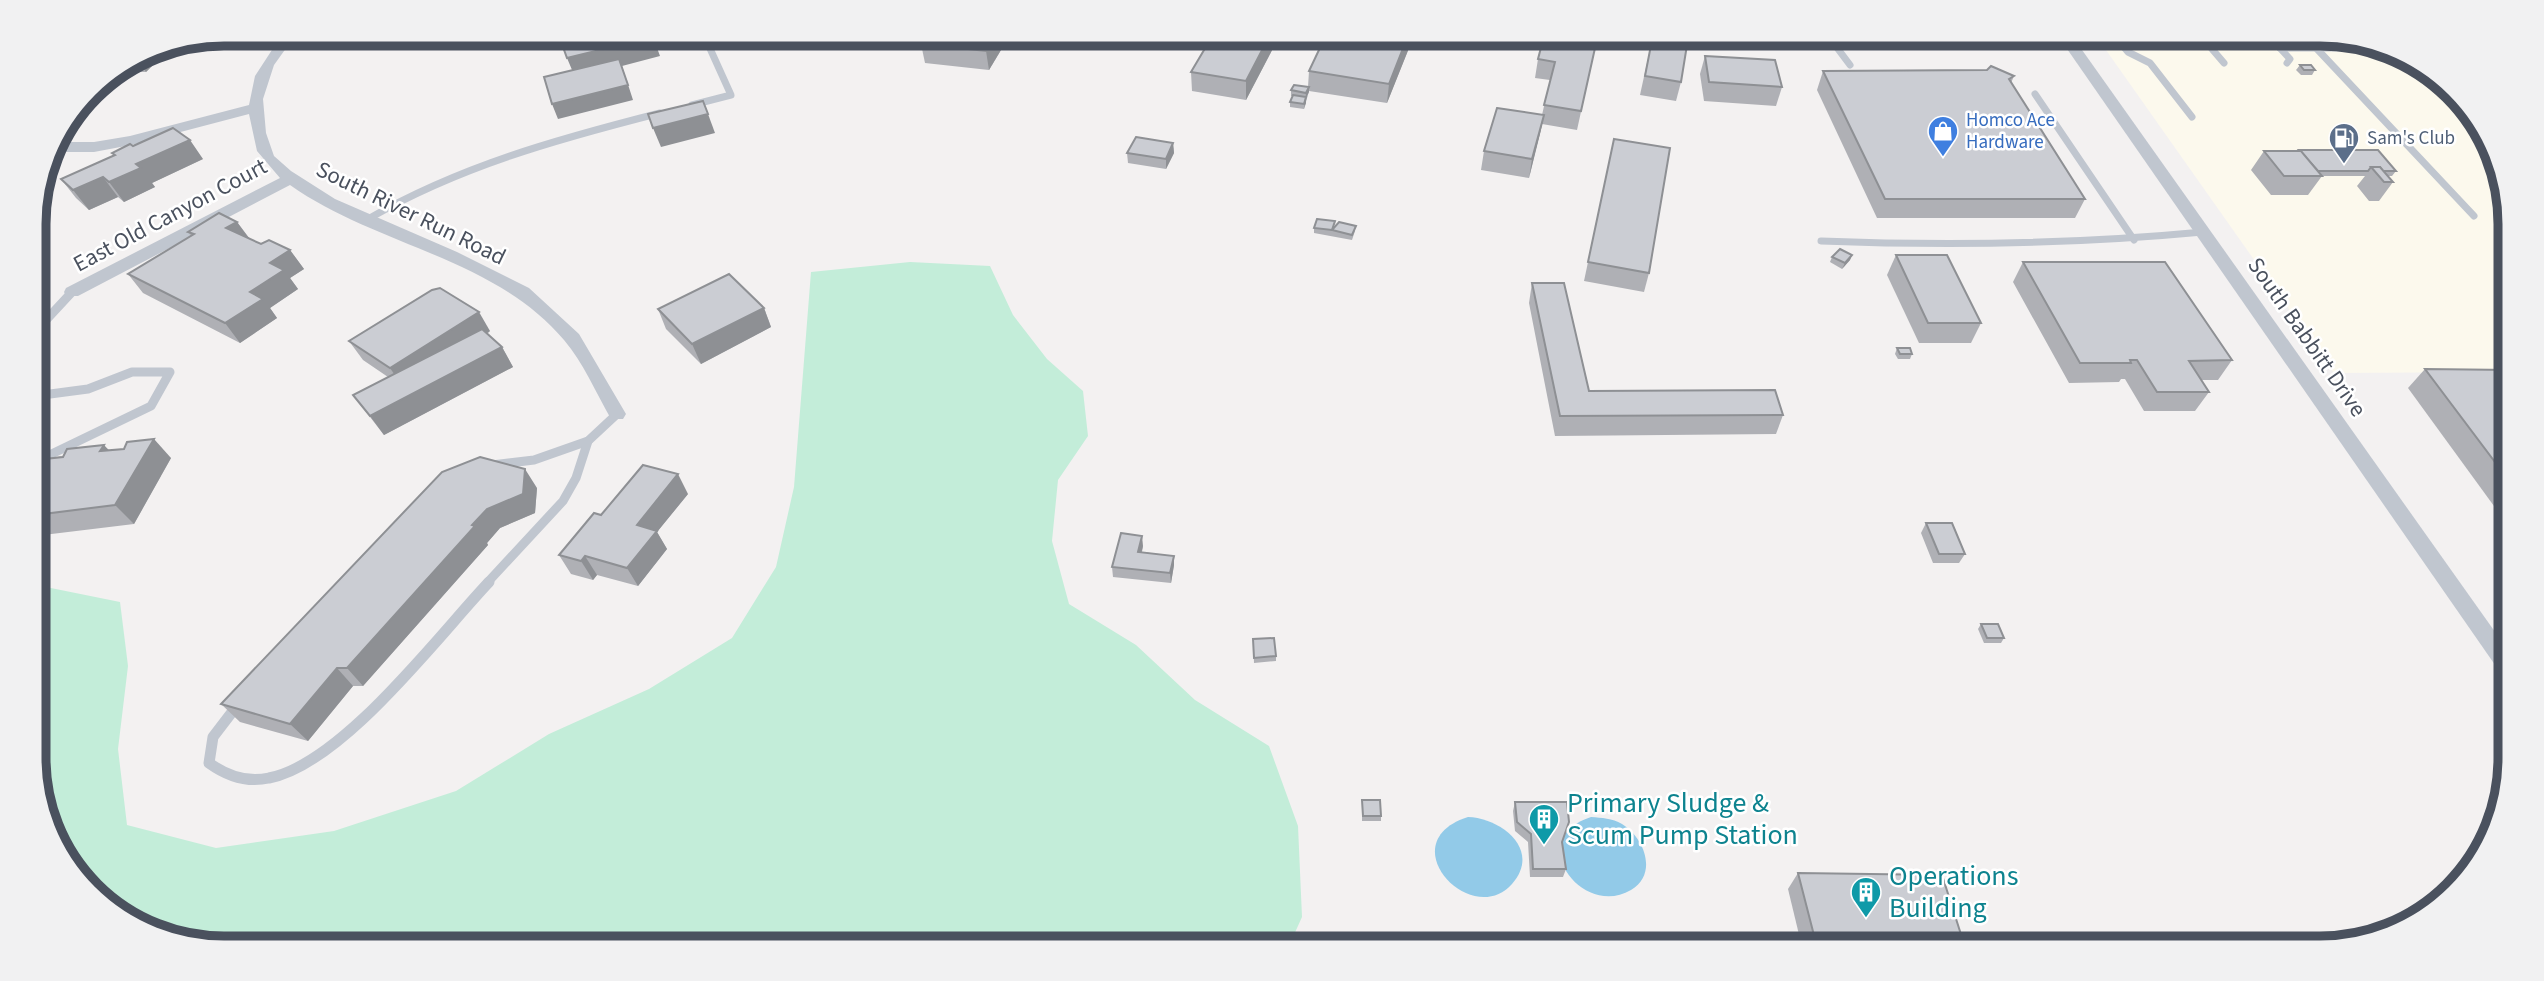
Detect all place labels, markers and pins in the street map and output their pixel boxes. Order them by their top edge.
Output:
place label: Homco Ace Hardware [1966,107,2055,156]
shop icon: Homco Ace Hardware [1926,114,1960,158]
fuel station icon: Sam's Club [2327,121,2361,165]
place label: Sam's Club [2367,125,2455,152]
place label: Primary Sludge & Scum Pump Station [1567,783,1798,855]
building icon: Primary Sludge & Scum Pump Station [1527,802,1561,846]
place label: Operations Building [1889,856,2018,928]
building icon: Operations Building [1849,875,1883,919]

